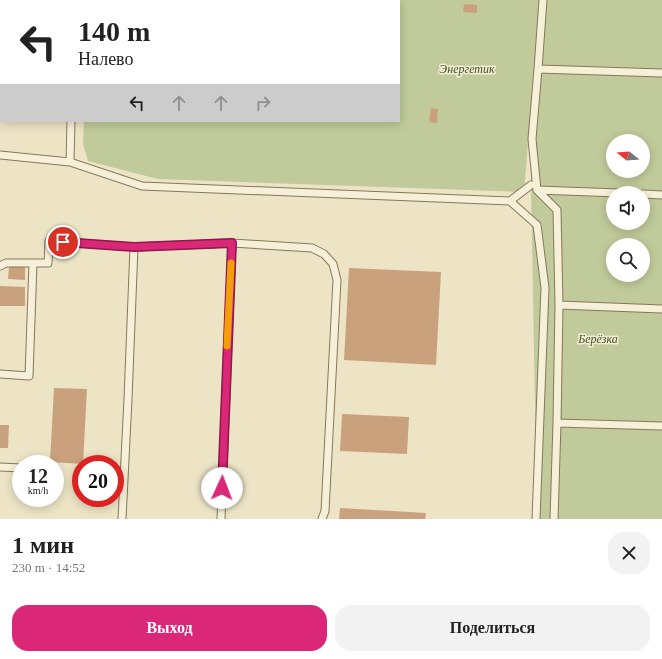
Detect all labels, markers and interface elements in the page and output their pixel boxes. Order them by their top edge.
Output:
icon: left [12,16,64,68]
text: 140 m [78,16,150,47]
text: Налево [78,49,134,69]
park label: Энергетик [439,62,495,76]
icon: left [126,92,148,114]
icon: ahead [168,92,190,114]
icon: ahead [210,92,232,114]
icon: right [252,92,274,114]
north arrow [606,134,650,178]
map controls [606,134,650,282]
button: sound [606,186,650,230]
pin [46,225,80,259]
icon: arrive [52,231,74,253]
button: search [606,238,650,282]
park label: Берёзка [577,332,618,346]
speed limit sign: 20 [72,455,124,507]
text: 12 [28,465,48,487]
position arrow [201,467,243,509]
text: km/h [28,485,48,496]
text: 1 мин [12,532,74,558]
button: close [608,532,650,574]
text: 230 m · 14:52 [12,560,85,575]
button: Выход [12,605,327,651]
button: Поделиться [335,605,650,651]

